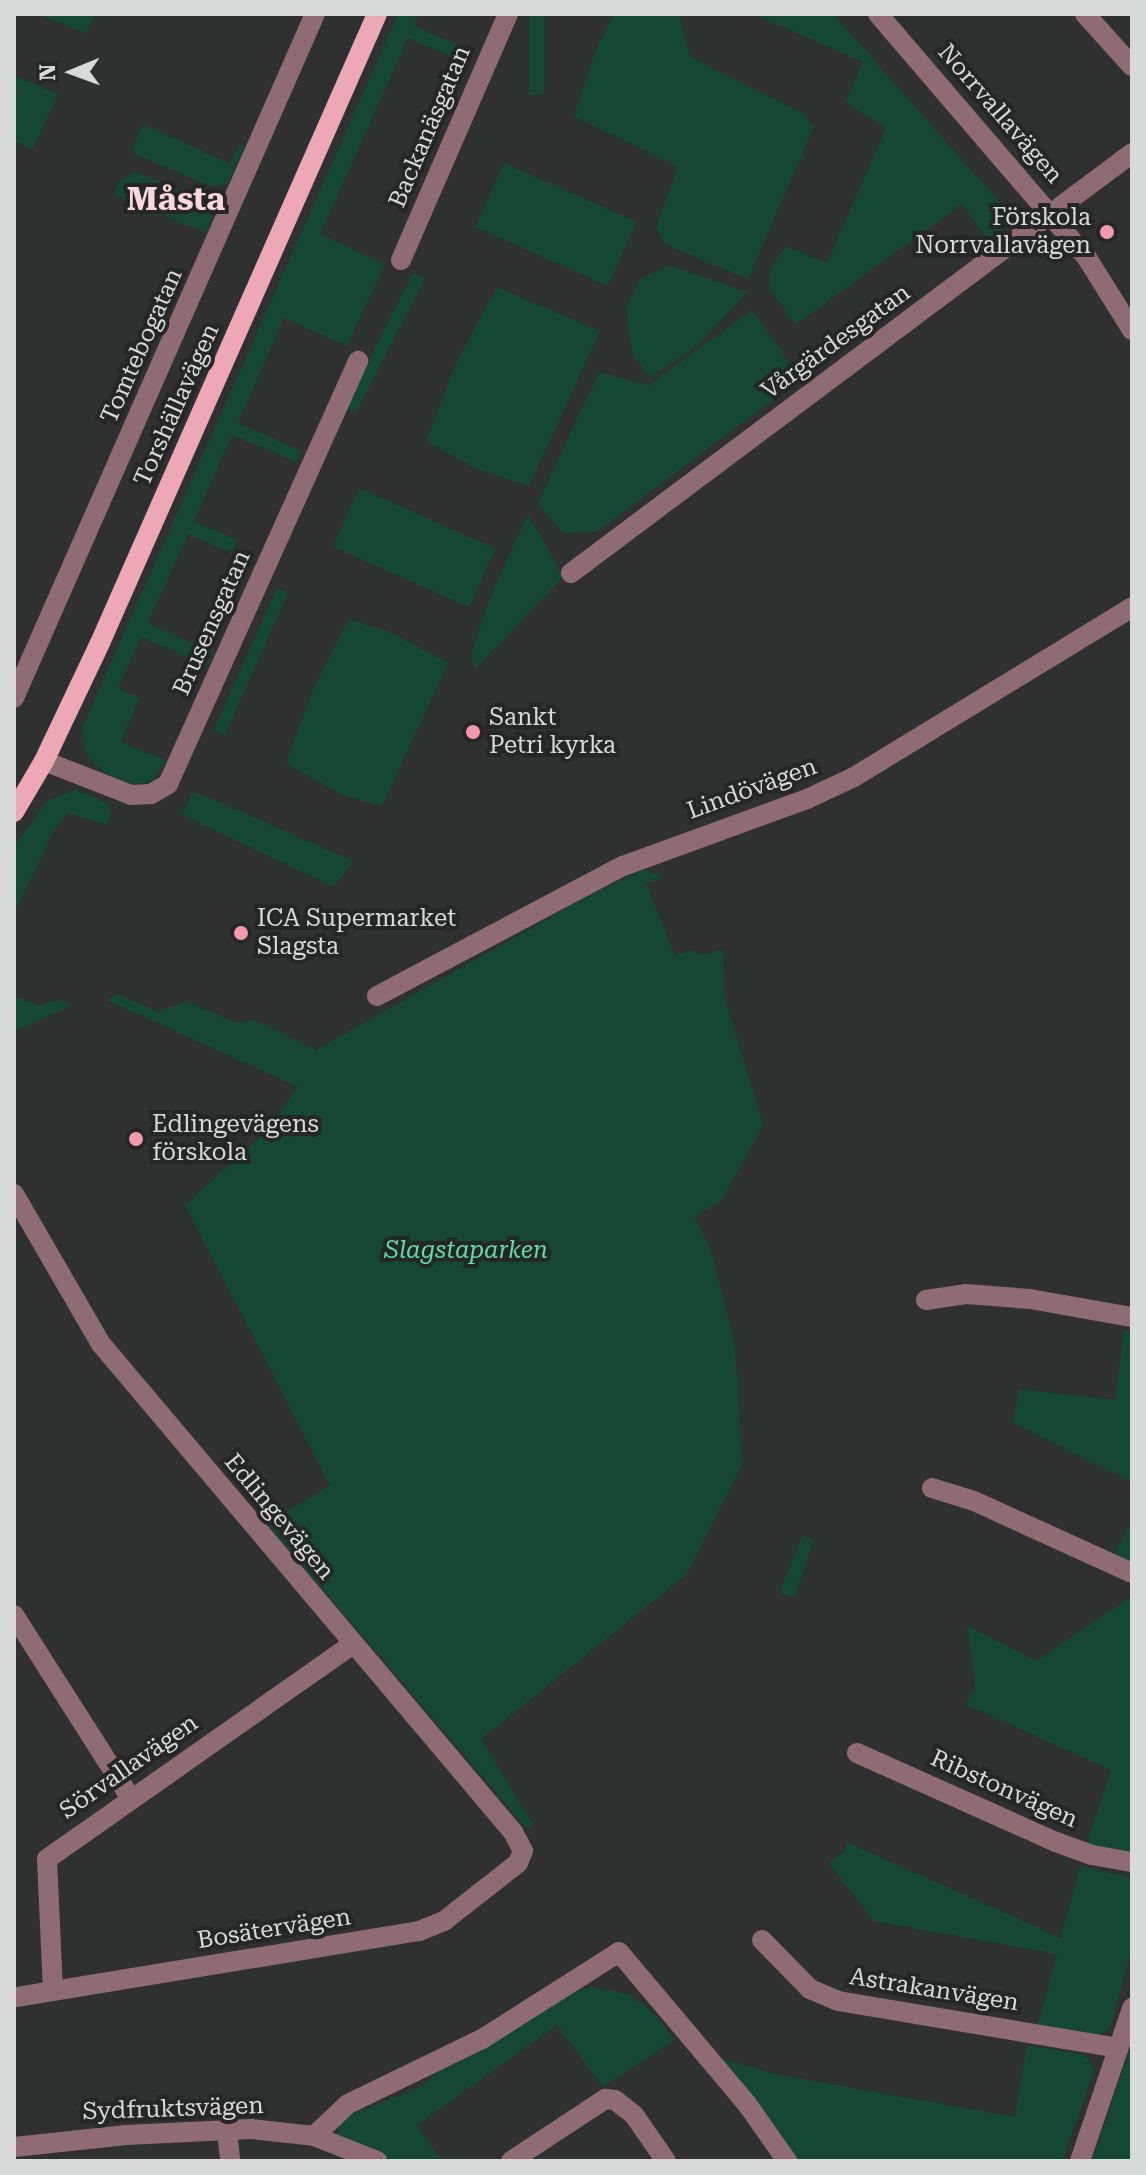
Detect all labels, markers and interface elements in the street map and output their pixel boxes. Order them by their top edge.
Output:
north arrow [32,32,112,112]
street label: Norrvallavägen [932,38,1068,190]
street label: Backanäsgatan [383,42,477,212]
text: N [35,64,60,81]
district label: Måsta [127,180,225,218]
place label: Förskola Norrvallavägen [915,204,1091,260]
marker: Förskola Norrvallavägen [1098,223,1116,241]
street label: Tomtebogatan [95,264,189,428]
street label: Vårgärdesgatan [756,278,916,406]
street label: Torshällavägen [128,320,226,490]
street label: Brusensgatan [167,546,257,700]
place label: Sankt Petri kyrka [489,704,616,760]
marker: Sankt Petri kyrka [464,723,482,741]
street label: Lindövägen [683,752,821,826]
place label: ICA Supermarket Slagsta [257,905,456,961]
marker: ICA Supermarket Slagsta [232,924,250,942]
place label: Edlingevägens förskola [152,1111,319,1167]
marker: Edlingevägens förskola [127,1130,145,1148]
park label: Slagstaparken [384,1237,548,1265]
street label: Edlingevägen [218,1448,340,1586]
street label: Sörvallavägen [54,1709,204,1825]
street label: Ribstonvägen [926,1744,1082,1834]
street label: Bosätervägen [195,1903,353,1955]
street label: Astrakanvägen [847,1962,1021,2018]
street label: Sydfruktsvägen [82,2091,264,2127]

